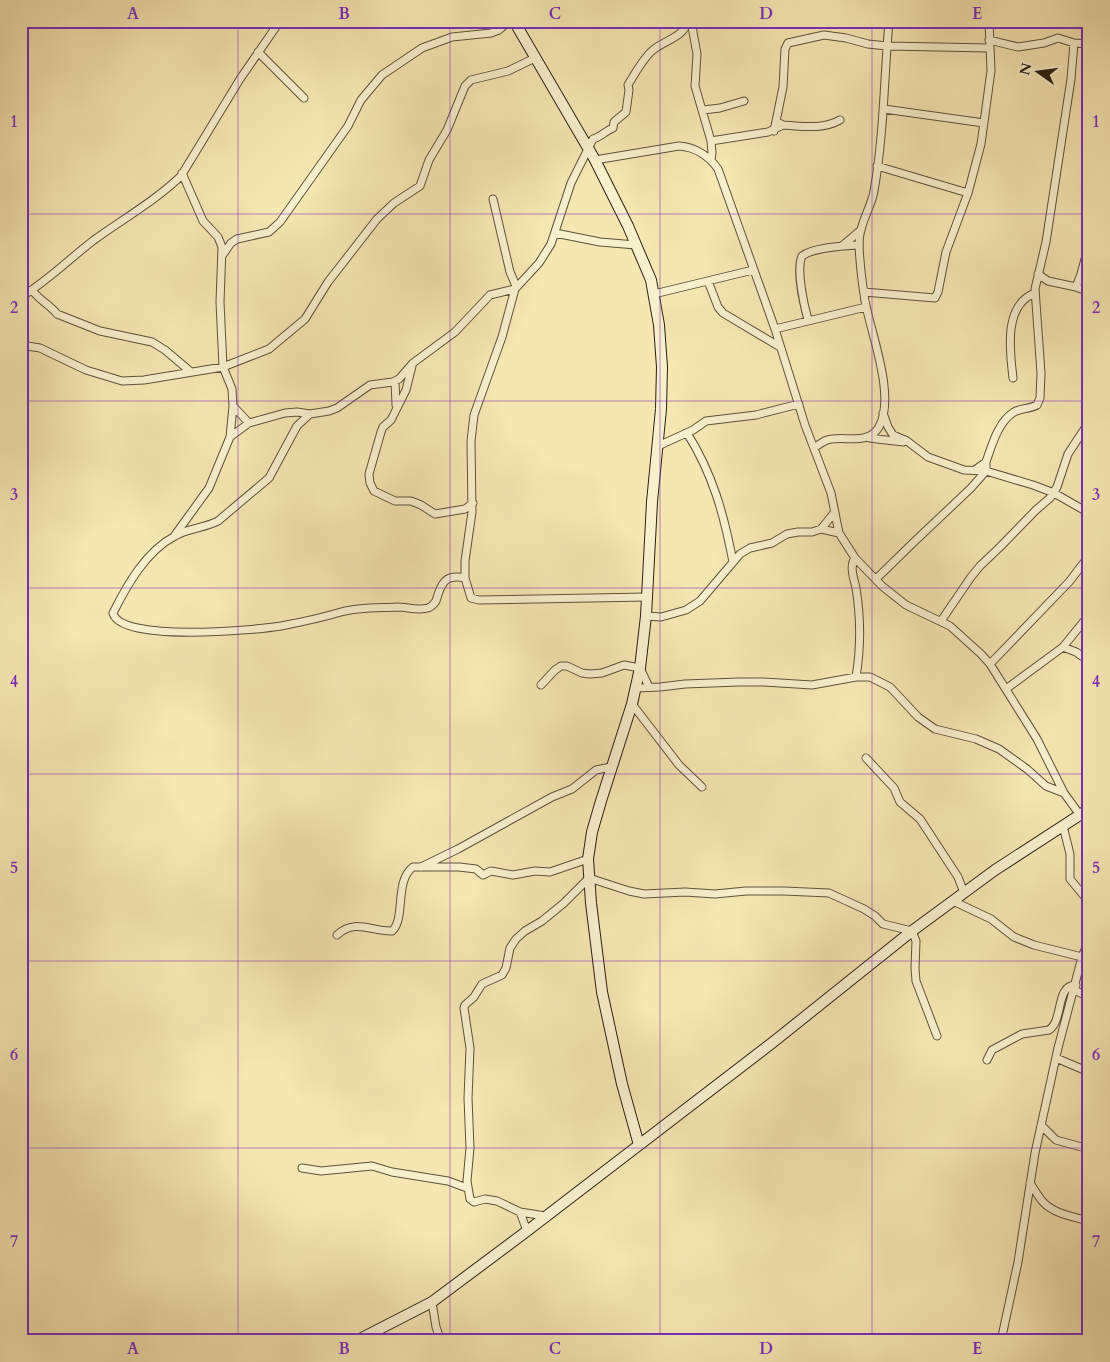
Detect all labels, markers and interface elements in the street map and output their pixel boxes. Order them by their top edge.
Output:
text: A [127,3,139,25]
text: B [338,3,350,25]
text: C [549,3,561,25]
text: D [759,3,773,25]
text: E [972,3,982,25]
north arrow [1012,48,1062,98]
text: N [1015,61,1037,77]
text: 1 [10,111,18,133]
text: 1 [1092,111,1100,133]
text: 2 [10,297,18,319]
text: 2 [1092,297,1100,319]
text: 3 [10,484,18,506]
text: 3 [1092,484,1100,506]
text: 4 [10,671,18,693]
text: 4 [1092,671,1100,693]
text: 5 [10,857,18,879]
text: 5 [1092,857,1100,879]
text: 6 [10,1044,18,1066]
text: 6 [1092,1044,1100,1066]
text: 7 [10,1231,18,1253]
text: 7 [1092,1231,1100,1253]
text: A [127,1338,139,1360]
text: B [338,1338,350,1360]
text: C [549,1338,561,1360]
text: D [759,1338,773,1360]
text: E [972,1338,982,1360]

